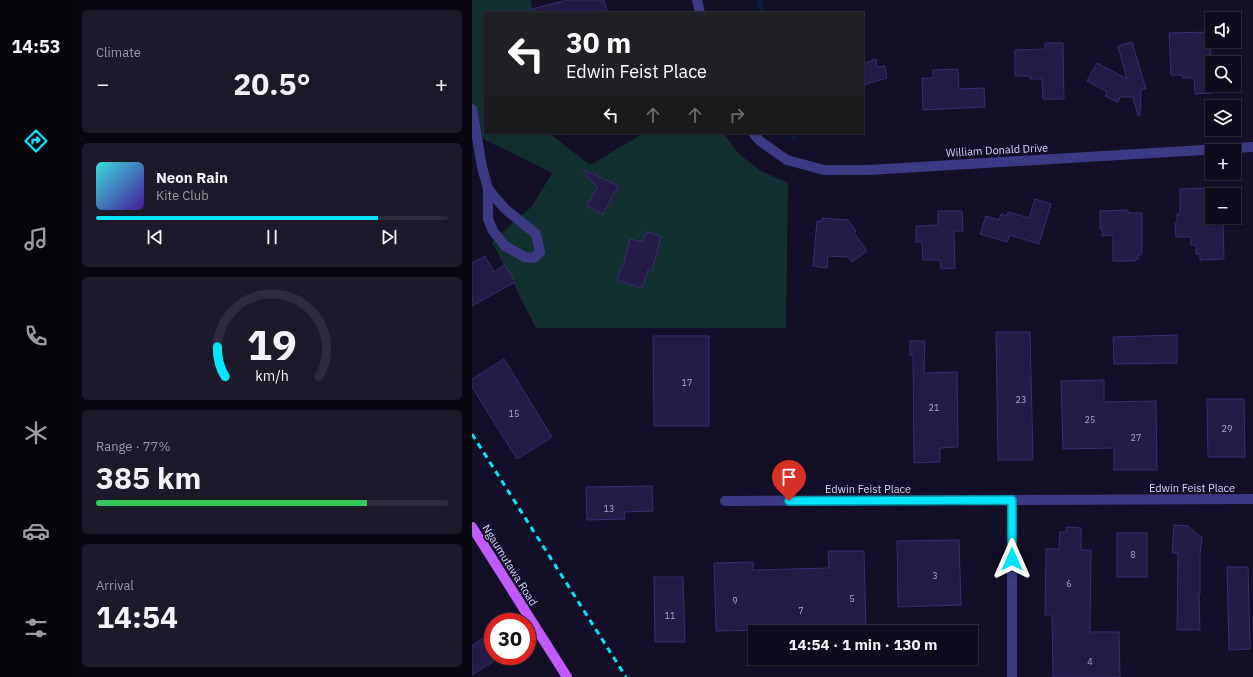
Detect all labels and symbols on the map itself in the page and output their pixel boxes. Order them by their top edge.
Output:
street label: William Donald Drive [945,140,1049,160]
house number: 17 [682,377,692,388]
house number: 23 [1016,394,1026,405]
house number: 21 [929,402,939,413]
house number: 15 [509,408,519,419]
house number: 25 [1085,414,1095,425]
house number: 29 [1222,423,1232,434]
house number: 27 [1131,432,1141,443]
pin [772,460,806,501]
street label: Edwin Feist Place [1149,481,1235,495]
street label: Edwin Feist Place [825,482,911,496]
house number: 13 [604,503,614,514]
street label: Ngaumutawa Road [479,522,541,608]
position arrow [991,538,1033,580]
house number: 8 [1130,549,1136,560]
house number: 3 [932,570,938,581]
house number: 6 [1066,578,1072,589]
house number: 5 [849,593,855,604]
house number: 9 [732,595,738,606]
house number: 7 [798,605,804,616]
house number: 11 [665,610,675,621]
speed limit sign: 30 [484,613,536,665]
house number: 4 [1087,656,1093,667]

